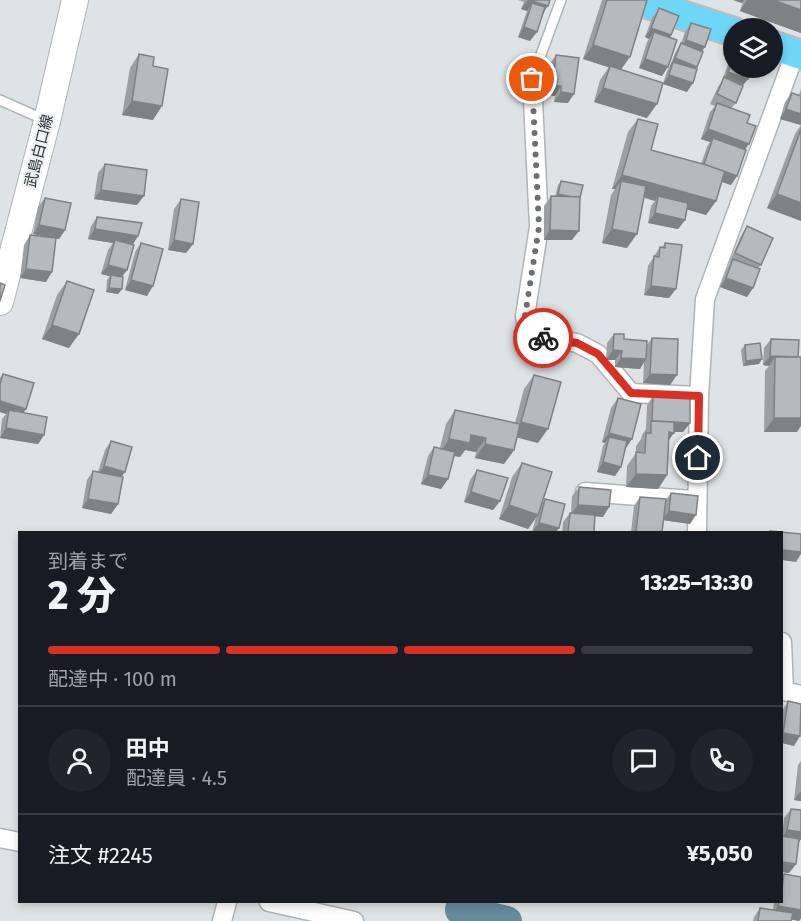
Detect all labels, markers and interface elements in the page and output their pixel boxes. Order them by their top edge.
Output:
map controls [723,18,783,78]
button: layers [723,18,783,78]
pin [506,53,557,104]
icon: bag [515,62,548,95]
street label: 武島白口線 [21,112,57,190]
courier [513,308,573,368]
icon: bike [527,322,560,355]
pin [672,432,723,483]
icon: home [681,441,714,474]
text: 到着まで [48,549,128,573]
text: 13:25–13:30 [640,569,753,596]
text: 2 分 [48,573,116,619]
text: 配達中 · 100 m [48,667,177,691]
button: person [48,729,111,792]
button: chat [612,729,675,792]
button: phone [690,729,753,792]
text: 田中 [126,735,170,762]
text: 配達員 · 4.5 [126,766,227,790]
text: ¥5,050 [686,840,753,867]
text: 注文 #2245 [48,842,153,869]

